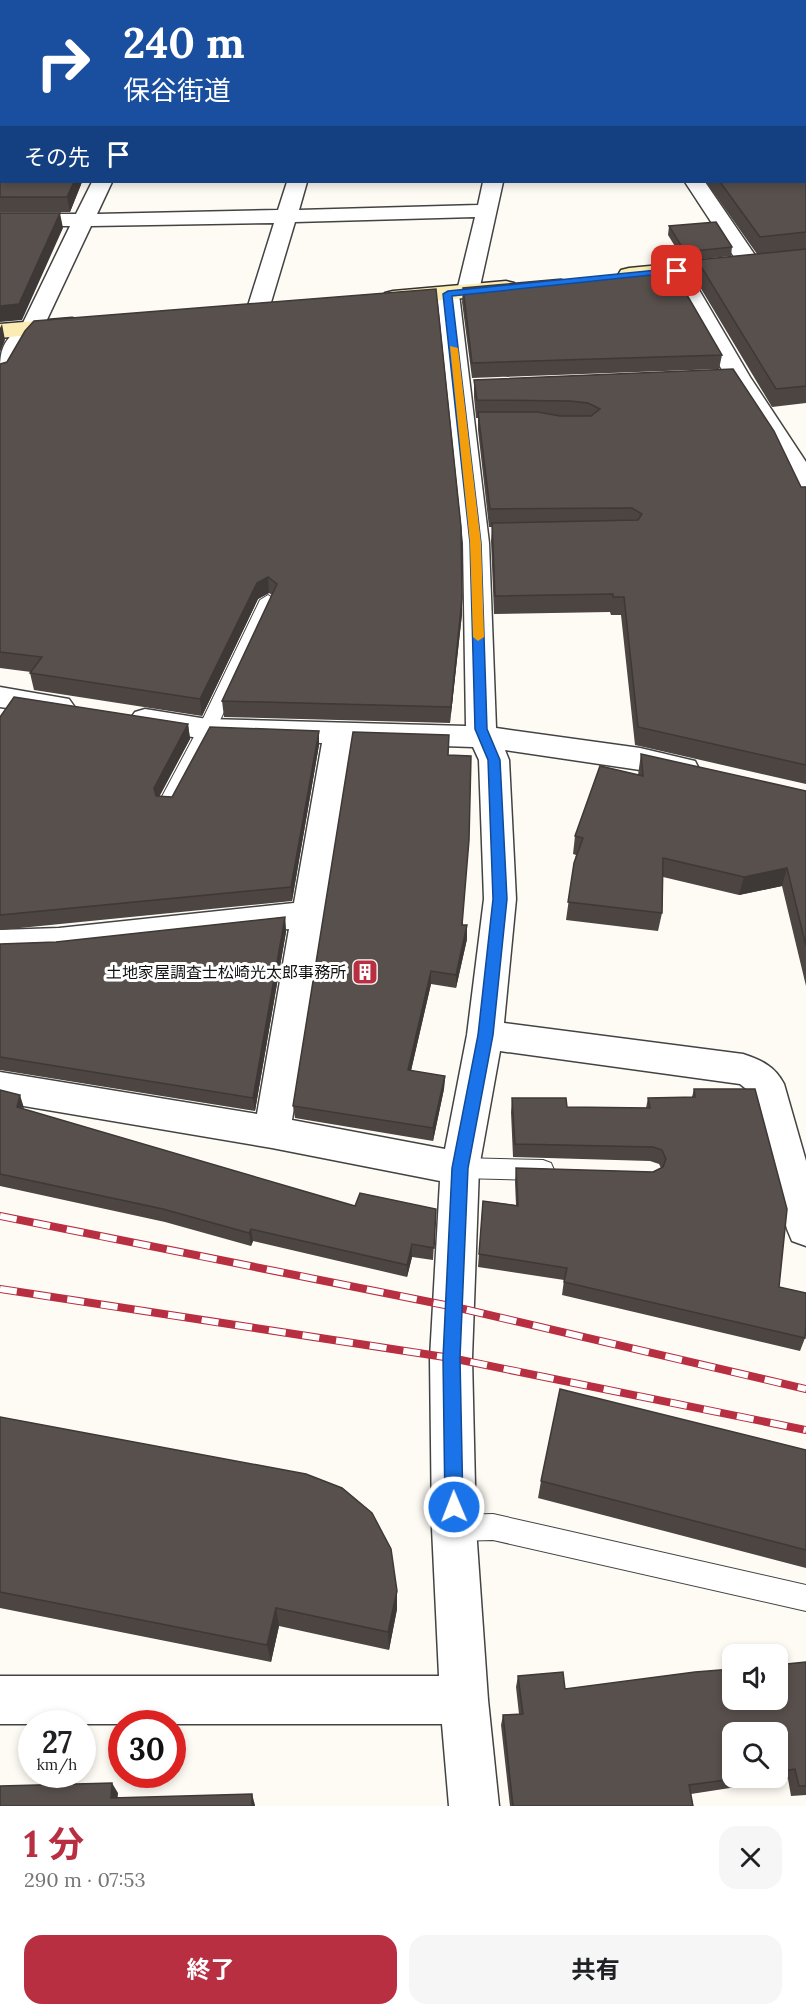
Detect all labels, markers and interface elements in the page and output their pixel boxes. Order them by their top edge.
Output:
text: 240 m [123,16,245,70]
icon: right [24,24,102,102]
text: 保谷街道 [123,73,231,107]
icon: arrive [102,138,135,171]
text: その先 [24,143,90,171]
pin [651,245,702,296]
icon: arrive [660,254,693,287]
building icon: 土地家屋調査士松崎光太郎事務所 [350,957,380,987]
place label: 土地家屋調査士松崎光太郎事務所 [106,962,346,982]
position arrow [422,1475,486,1539]
map controls [722,1644,788,1788]
button: sound [722,1644,788,1710]
speed limit sign: 30 [108,1710,186,1788]
button: search [722,1722,788,1788]
text: 27 [42,1723,72,1761]
text: km/h [37,1755,77,1774]
text: 1 分 [24,1821,84,1867]
button: close [719,1826,782,1889]
text: 290 m · 07:53 [24,1867,146,1892]
button: 終了 [24,1935,397,2004]
button: 共有 [409,1935,782,2004]

